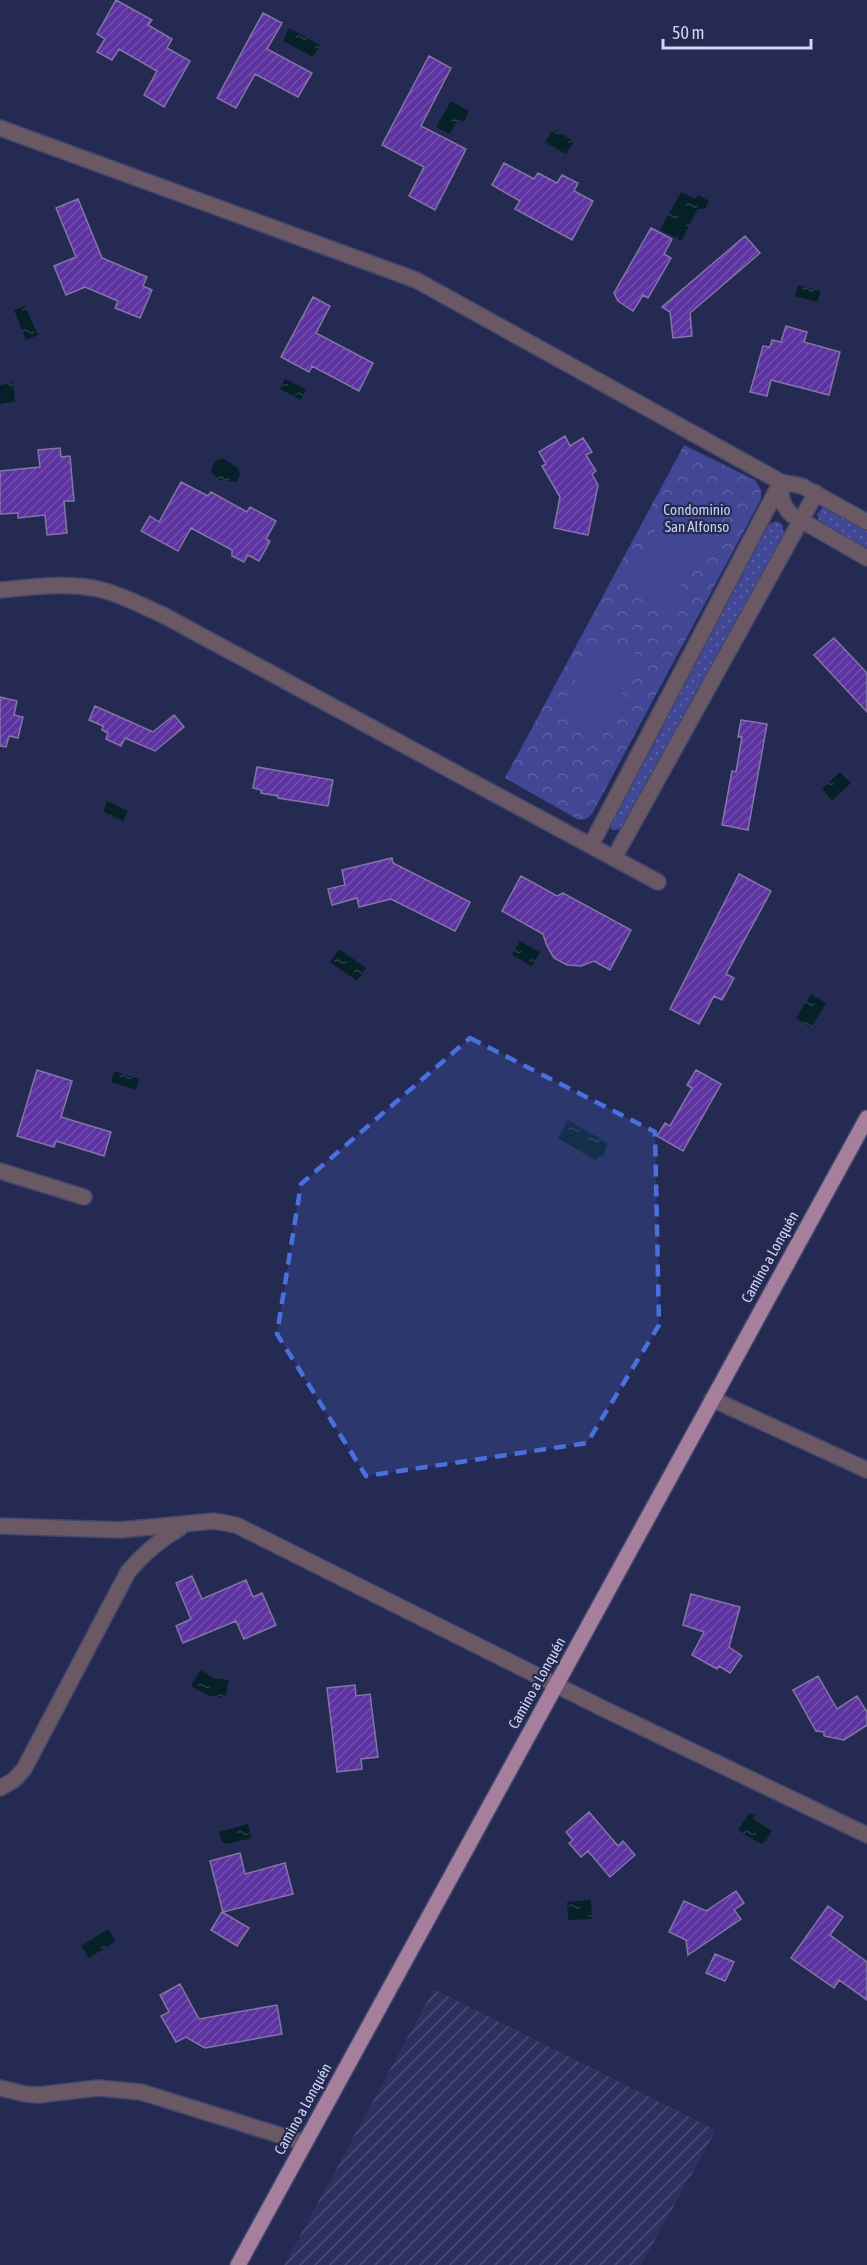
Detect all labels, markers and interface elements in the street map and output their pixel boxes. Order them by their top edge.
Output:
scale bar [663,12,812,50]
text: 50 m [672,22,704,43]
park label: Condominio San Alfonso [663,501,731,535]
street label: Camino a Lonquén [737,1208,802,1305]
street label: Camino a Lonquén [504,1634,569,1731]
street label: Camino a Lonquén [270,2060,335,2157]

